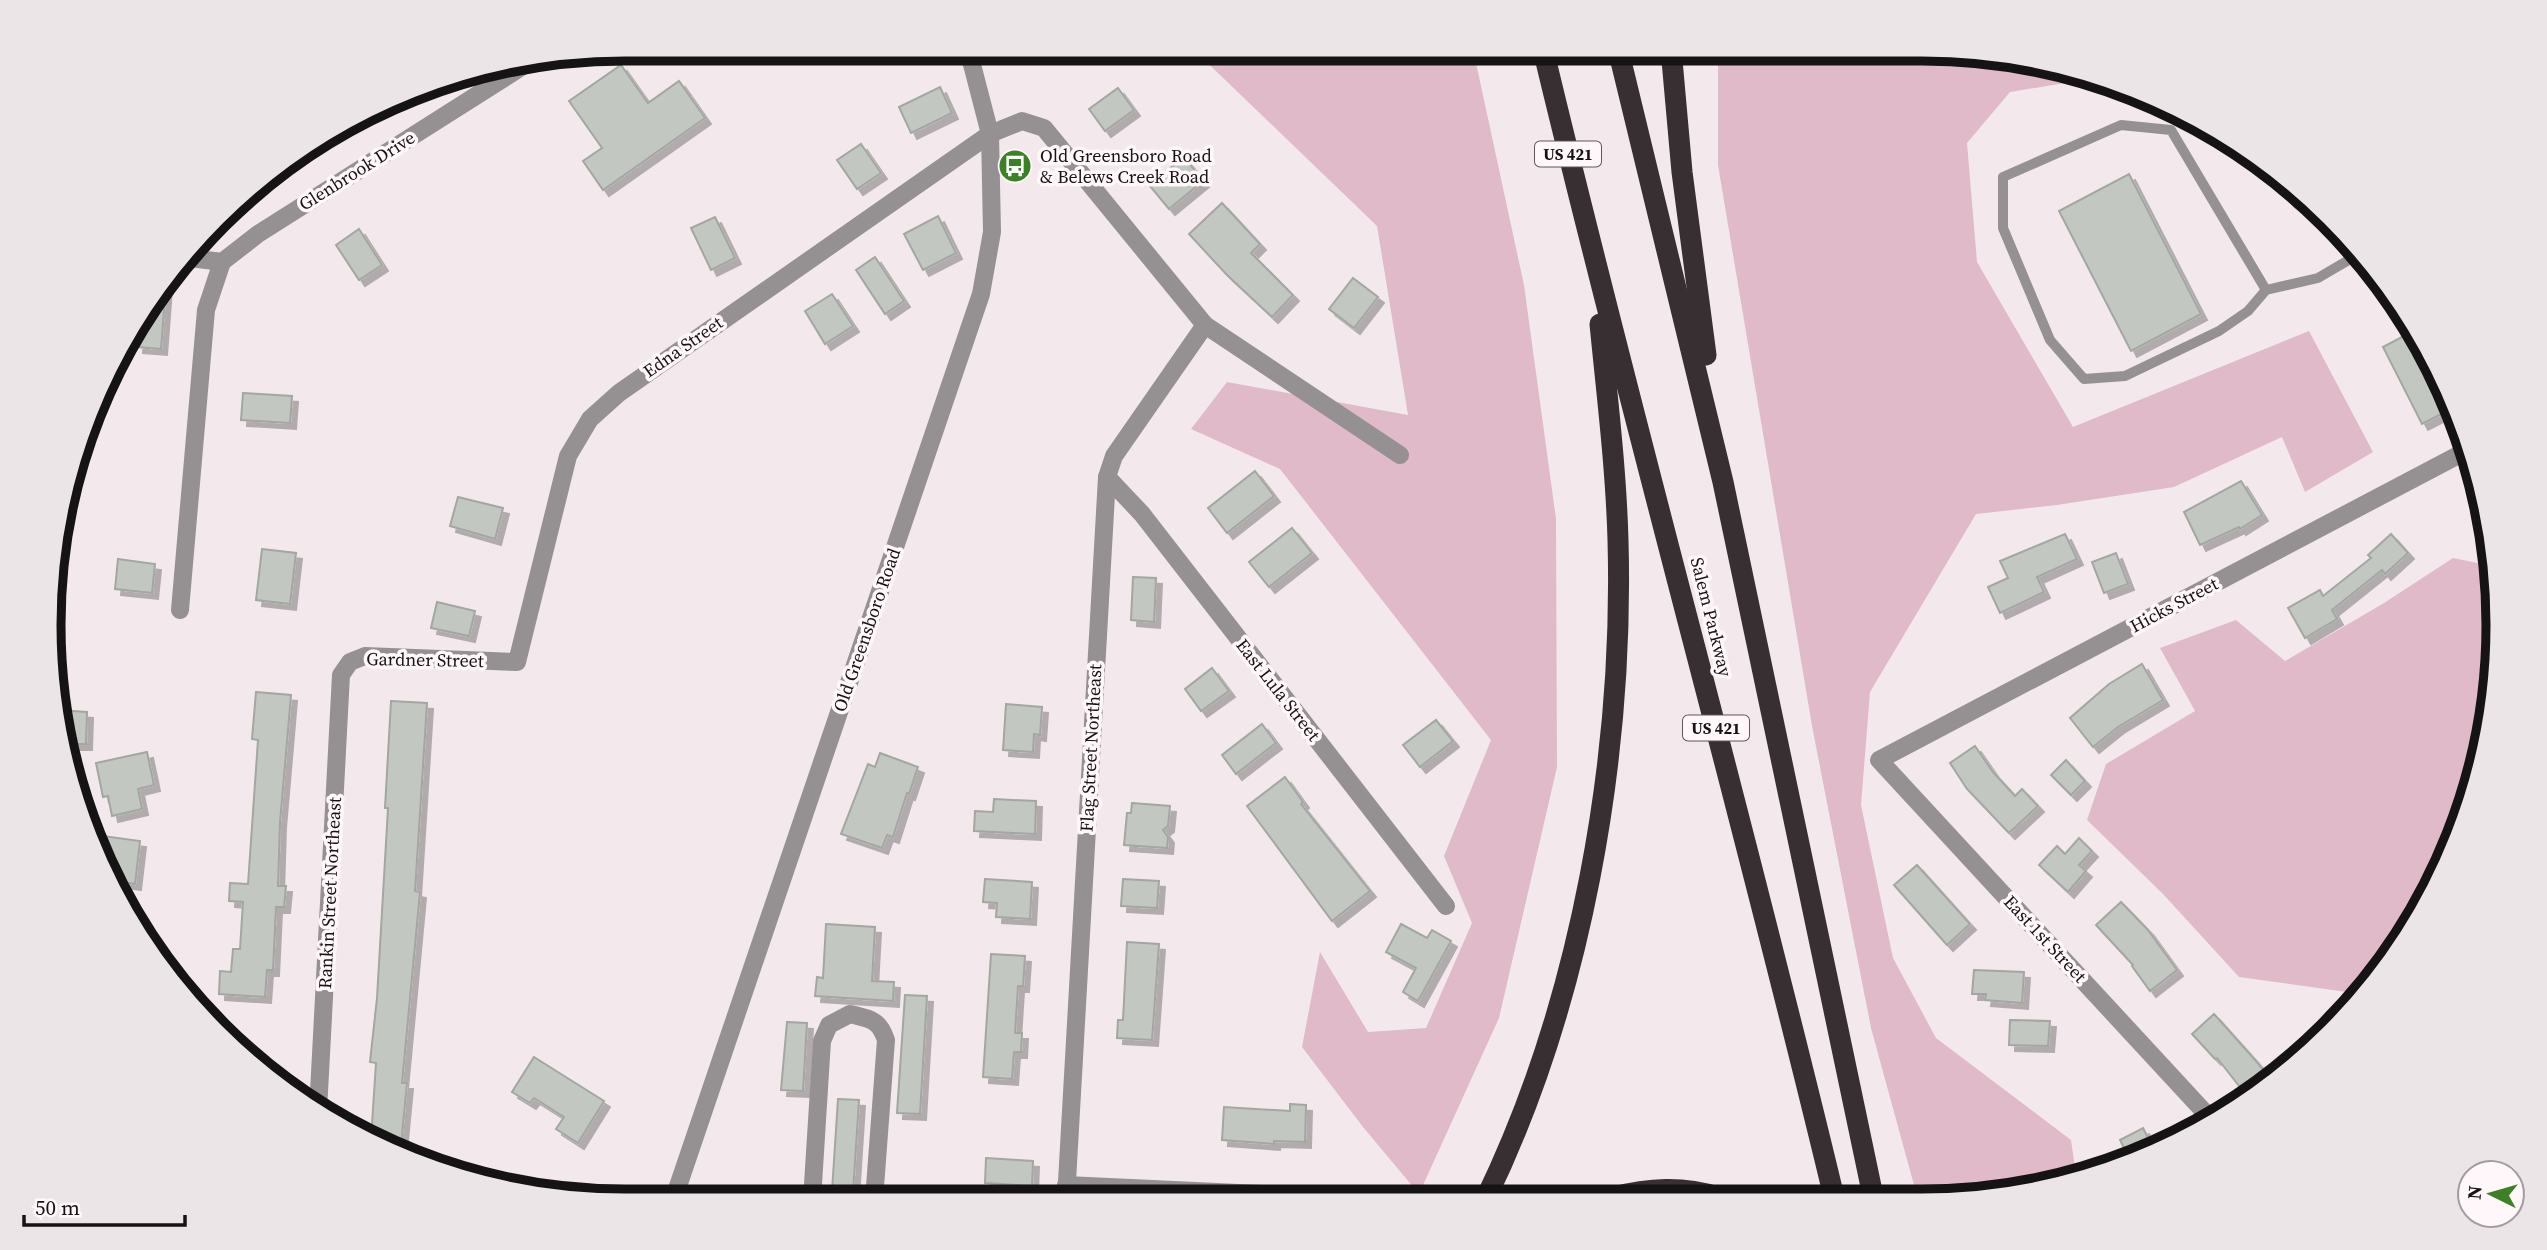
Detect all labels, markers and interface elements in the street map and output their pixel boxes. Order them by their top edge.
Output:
street label: Glenbrook Drive [294,125,420,216]
road number: US 421 [1535,142,1601,166]
place label: Old Greensboro Road & Belews Creek Road [1040,143,1212,189]
bus stop icon: Old Greensboro Road & Belews Creek Road [996,147,1034,185]
street label: Edna Street [638,310,728,383]
street label: Old Greensboro Road [827,545,906,715]
street label: Salem Parkway [1685,555,1739,680]
street label: Hicks Street [2125,571,2222,638]
street label: East Lula Street [1230,633,1326,746]
street label: Gardner Street [366,646,484,673]
street label: Flag Street Northeast [1074,663,1107,833]
road number: US 421 [1683,716,1749,740]
street label: Rankin Street Northeast [312,796,347,990]
street label: East 1st Street [1998,889,2093,988]
north arrow [2456,1159,2526,1229]
scale bar [24,1184,186,1228]
text: N [2461,1184,2488,1201]
text: 50 m [35,1193,80,1222]

